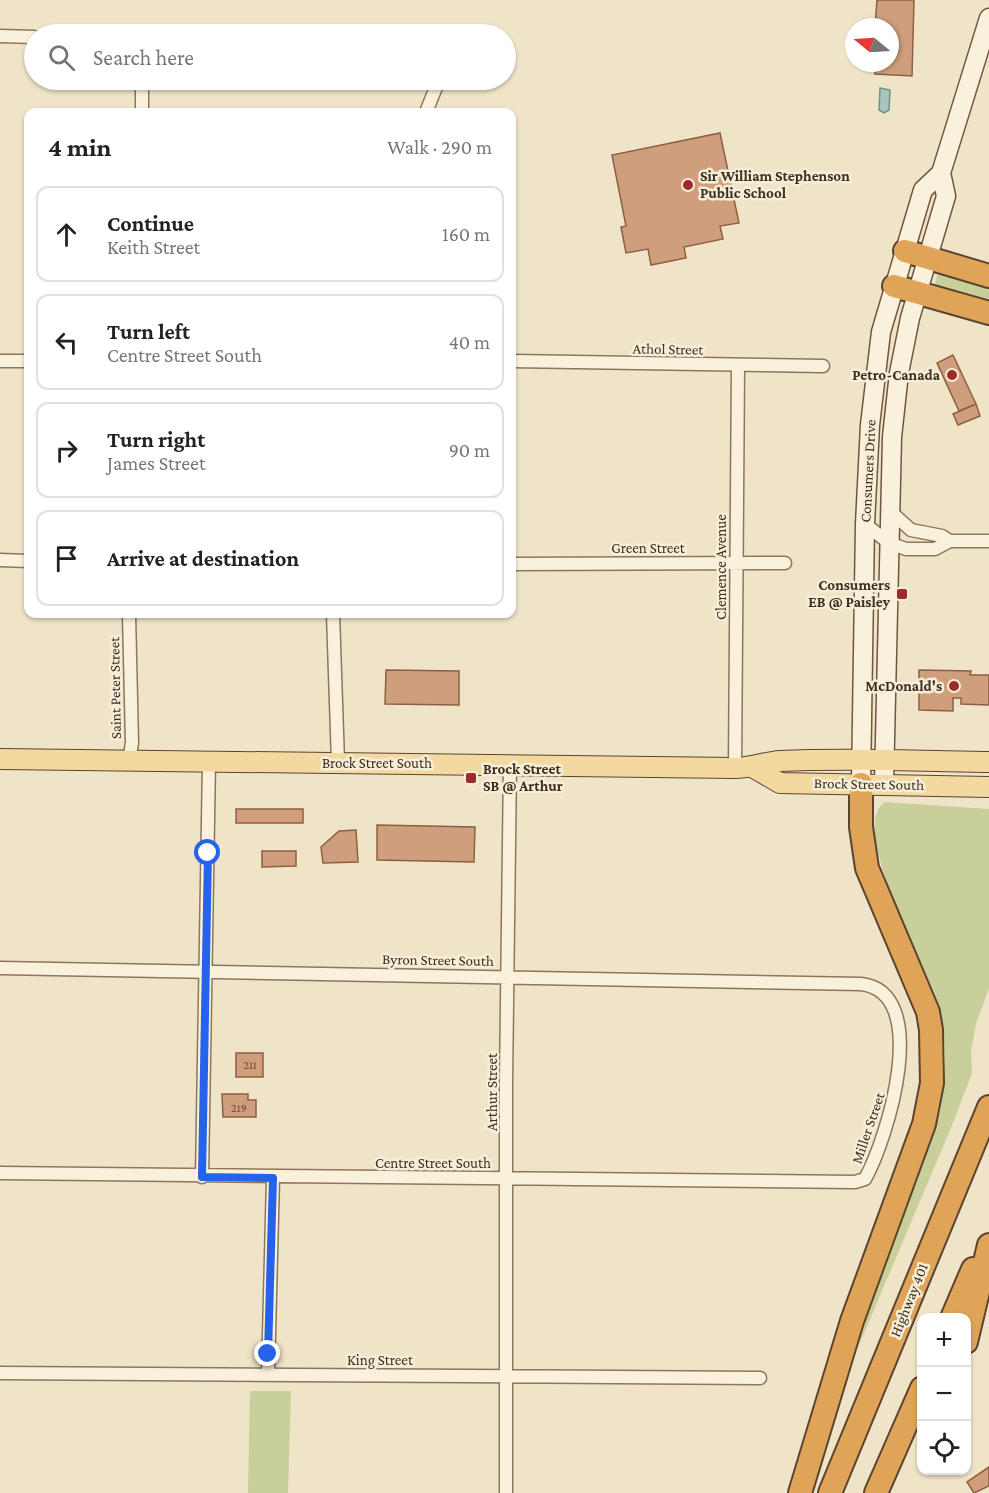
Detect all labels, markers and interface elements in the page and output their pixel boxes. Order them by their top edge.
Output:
north arrow [845,18,899,72]
search box [24,24,516,90]
icon: search [45,41,78,74]
text: Search here [93,45,194,70]
text: 4 min [48,133,112,162]
text: Walk · 290 m [387,136,492,158]
place label: Sir William Stephenson Public School [700,168,850,201]
marker: Sir William Stephenson Public School [681,178,695,192]
text: Continue [107,211,194,236]
icon: ahead [50,218,83,251]
text: 160 m [442,223,490,245]
text: Keith Street [107,236,200,258]
text: Turn left [107,319,190,344]
icon: left [50,326,83,359]
text: 40 m [449,331,490,353]
street label: Athol Street [632,340,705,358]
text: Centre Street South [107,344,262,366]
place label: Petro-Canada [852,367,941,383]
marker: Petro-Canada [945,368,959,382]
street label: Consumers Drive [857,419,879,523]
text: Turn right [107,427,205,452]
icon: right [50,434,83,467]
text: 90 m [449,439,490,461]
text: James Street [107,452,206,474]
street label: Clemence Avenue [713,514,729,620]
street label: Green Street [611,540,686,556]
icon: arrive [50,542,83,575]
text: Arrive at destination [107,546,299,571]
place label: Consumers EB @ Paisley [808,577,891,610]
marker: Consumers EB @ Paisley [895,587,909,601]
street label: Saint Peter Street [106,636,124,739]
place label: McDonald's [865,678,942,694]
marker: McDonald's [947,679,961,693]
street label: Brock Street South [322,755,432,771]
place label: Brock Street SB @ Arthur [483,761,563,794]
marker: Brock Street SB @ Arthur [464,771,478,785]
street label: Brock Street South [814,775,924,793]
route start [194,839,220,865]
street label: Byron Street South [382,951,494,970]
street label: Arthur Street [484,1052,500,1131]
house number: 211 [243,1058,257,1072]
street label: Miller Street [848,1089,888,1166]
house number: 219 [231,1101,247,1115]
street label: Centre Street South [375,1155,491,1171]
street label: Highway 401 [887,1261,932,1339]
map controls [917,1313,971,1475]
button: + [917,1313,971,1367]
route end [254,1340,280,1366]
street label: King Street [347,1352,414,1369]
button: − [917,1367,971,1421]
button: locate [917,1421,971,1475]

